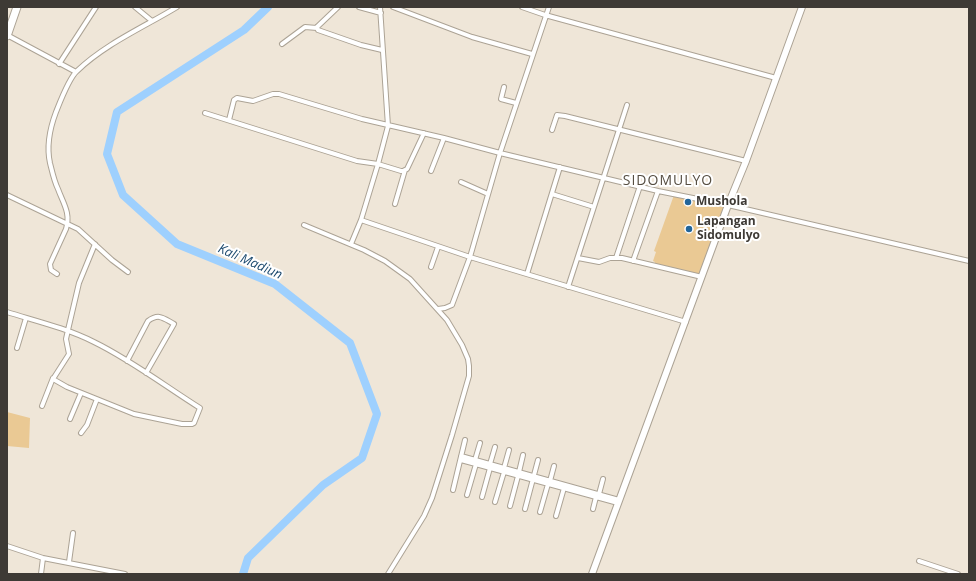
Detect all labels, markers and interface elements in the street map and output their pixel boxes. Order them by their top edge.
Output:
district label: SIDOMULYO [623,173,713,189]
place label: Mushola [696,195,747,209]
marker: Mushola [683,197,693,207]
place label: Lapangan Sidomulyo [697,215,760,243]
marker: Lapangan Sidomulyo [684,224,694,234]
water label: Kali Madiun [216,241,284,283]

